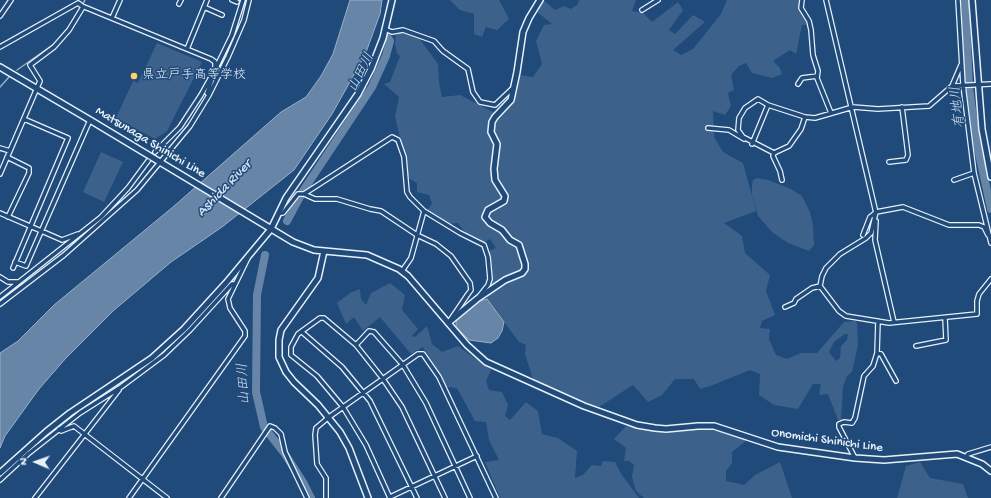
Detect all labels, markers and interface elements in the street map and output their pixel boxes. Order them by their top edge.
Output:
water label: 山田川 [345,50,379,96]
place label: 県立戸手高等学校 [142,68,246,84]
marker: 県立戸手高等学校 [129,71,139,81]
water label: 有地川 [948,85,970,129]
street label: Matsunaga Shinichi Line [92,104,208,182]
water label: Ashida River [194,157,256,221]
water label: 山田川 [235,362,255,406]
street label: Onomichi Shinichi Line [770,425,884,457]
north arrow [16,442,56,482]
text: N [18,458,30,465]

